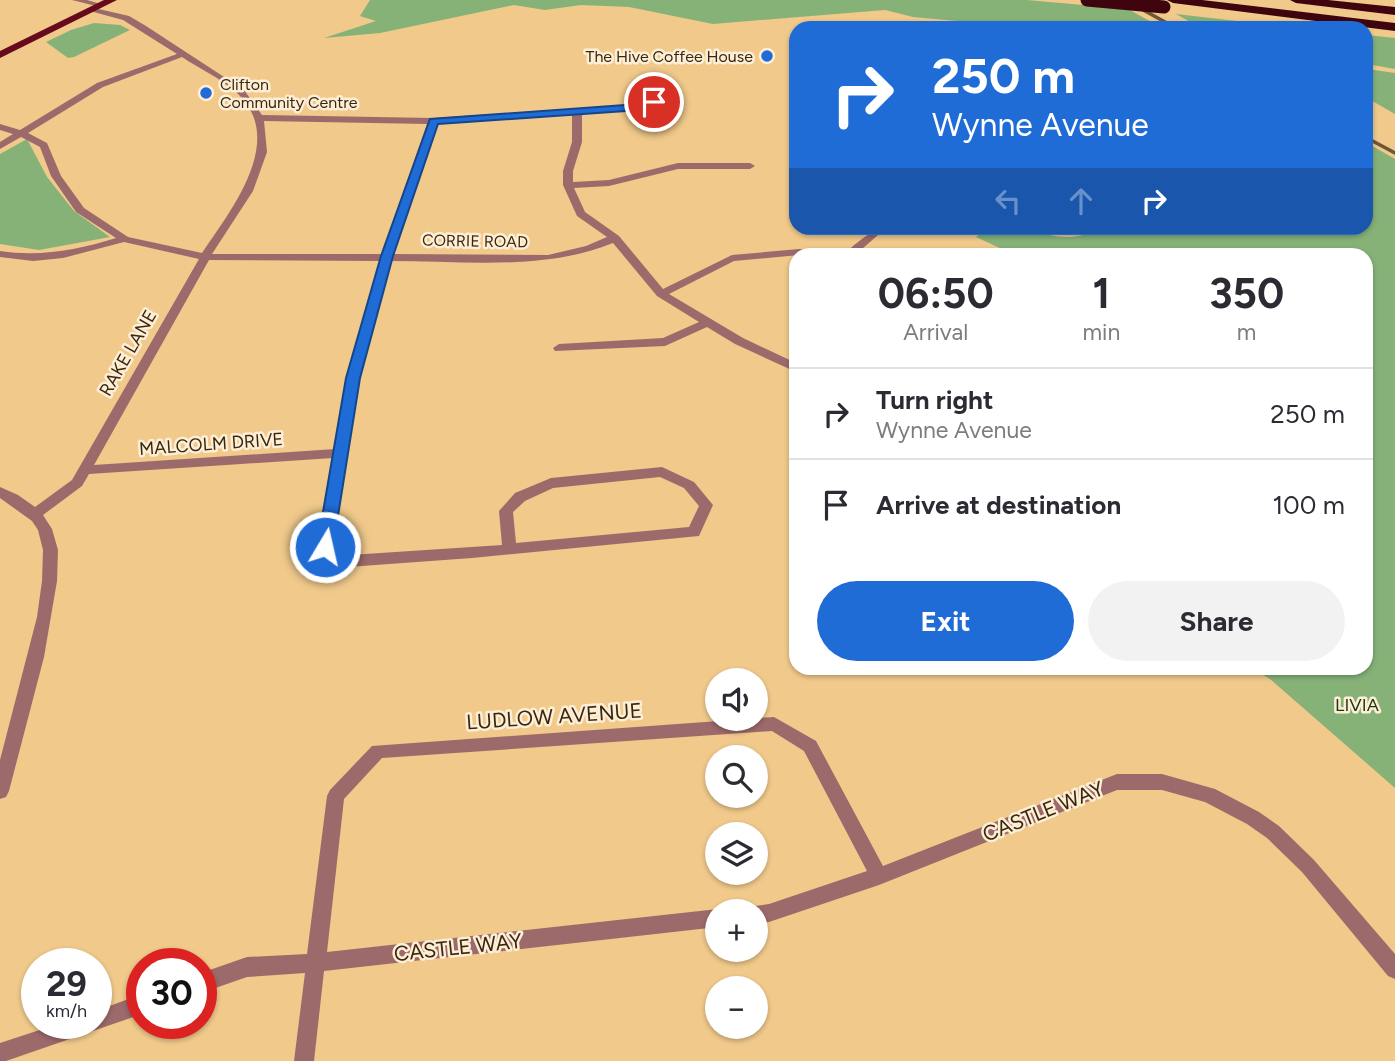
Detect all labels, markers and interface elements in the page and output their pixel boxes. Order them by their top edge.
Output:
text: 250 m [932,46,1075,105]
place label: The Hive Coffee House [586,47,753,66]
marker: The Hive Coffee House [759,48,775,64]
icon: right [817,49,908,140]
pin [624,72,684,132]
place label: Clifton Community Centre [220,75,358,112]
icon: arrive [635,83,673,121]
marker: Clifton Community Centre [198,85,214,101]
text: Wynne Avenue [932,106,1149,144]
icon: left [989,182,1027,220]
icon: ahead [1062,182,1100,220]
icon: right [1135,182,1173,220]
street label: CORRIE ROAD [422,231,528,251]
text: 06:50 [878,268,994,319]
text: 1 [1093,268,1110,319]
text: 350 [1209,268,1284,319]
street label: RAKE LANE [95,306,161,400]
text: Arrival [903,318,968,346]
text: min [1083,318,1120,346]
text: m [1237,318,1256,346]
text: Turn right [876,384,993,416]
icon: right [817,395,855,433]
text: 250 m [1270,398,1345,430]
text: Wynne Avenue [876,416,1032,444]
street label: MALCOLM DRIVE [138,428,284,460]
icon: arrive [817,486,855,524]
text: Arrive at destination [876,489,1121,521]
text: 100 m [1272,489,1345,521]
position arrow [288,510,362,584]
button: Exit [817,581,1074,661]
button: Share [1088,581,1345,661]
map controls [705,668,768,1039]
button: sound [705,668,768,731]
park label: LIVIA [1335,694,1379,716]
street label: LUDLOW AVENUE [465,697,643,735]
button: search [705,745,768,808]
street label: CASTLE WAY [979,775,1108,847]
button: layers [705,822,768,885]
button: + [705,899,768,962]
street label: CASTLE WAY [393,928,524,966]
speed limit sign: 30 [126,948,217,1039]
text: 29 [46,963,87,1005]
button: − [705,976,768,1039]
text: km/h [46,1000,87,1022]

